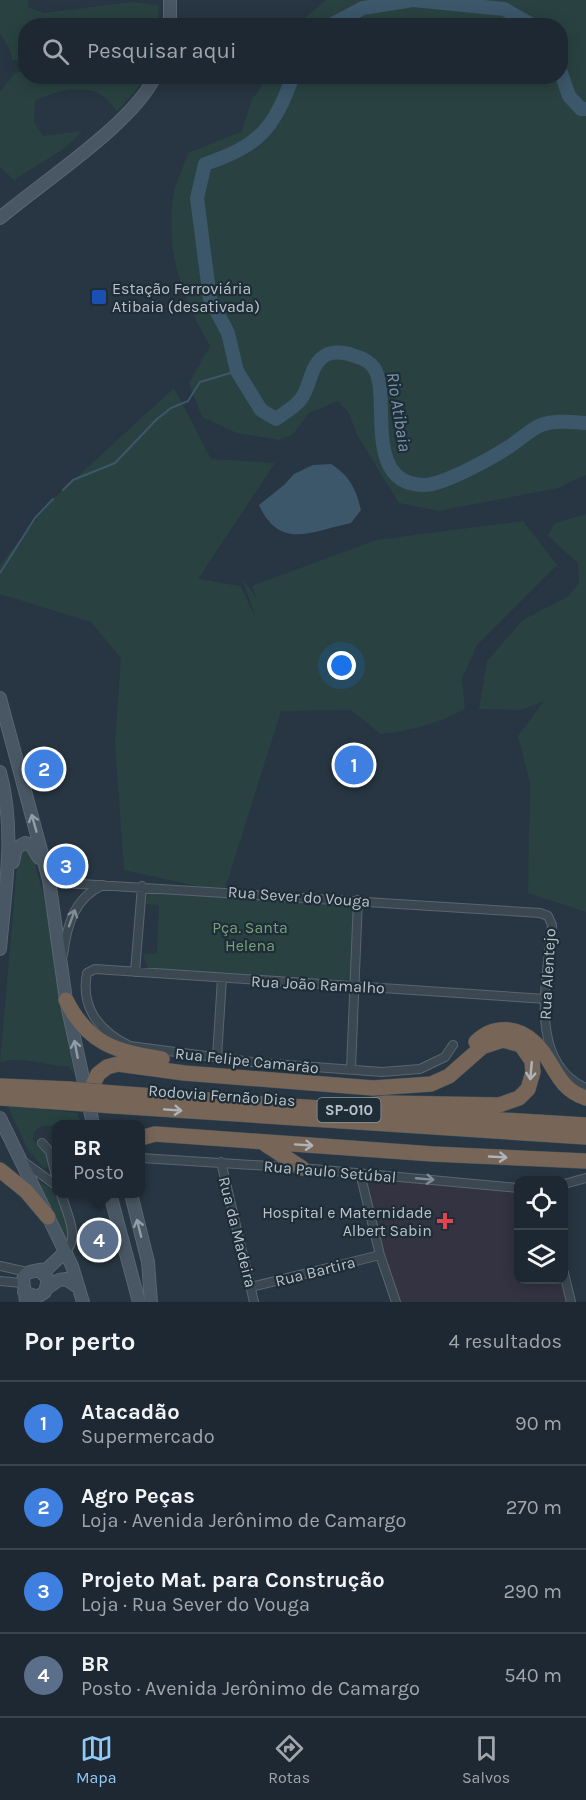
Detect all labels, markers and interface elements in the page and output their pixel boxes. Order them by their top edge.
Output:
search box [18,18,568,84]
icon: search [39,35,72,68]
text: Pesquisar aqui [87,38,236,64]
place label: Estação Ferroviária Atibaia (desativada) [112,279,260,316]
marker: Estação Ferroviária Atibaia (desativada) [90,288,108,306]
water label: Rio Atibaia [382,371,416,453]
your location [327,651,356,680]
pin: 1 [334,742,374,788]
pin: 2 [24,746,63,792]
one-way arrow [28,814,39,833]
pin: 3 [46,844,86,888]
street label: Rua Sever do Vouga [227,882,371,911]
one-way arrow [68,909,79,928]
park label: Pça. Santa Helena [212,918,288,955]
street label: Rua Alentejo [536,928,559,1020]
street label: Rua João Ramalho [251,972,385,997]
one-way arrow [70,1040,81,1060]
street label: Rua Felipe Camarão [174,1043,320,1078]
one-way arrow [525,1061,536,1081]
street label: Rodovia Fernão Dias [148,1081,296,1110]
road number: SP-010 [318,1098,380,1122]
one-way arrow [162,1104,182,1115]
popup [52,1120,145,1198]
text: BR [73,1135,101,1161]
one-way arrow [293,1140,313,1151]
one-way arrow [488,1152,508,1163]
street label: Rua Paulo Setúbal [263,1156,397,1187]
text: Posto [73,1161,124,1184]
one-way arrow [415,1174,435,1185]
street label: Rua da Madeira [215,1175,260,1290]
map controls [514,1176,568,1284]
button: locate [514,1176,568,1230]
place label: Hospital e Maternidade Albert Sabin [262,1203,432,1240]
marker: Hospital e Maternidade Albert Sabin [436,1212,454,1230]
pin: 4 [80,1218,118,1262]
one-way arrow [133,1218,145,1237]
button: layers [514,1230,568,1284]
street label: Rua Bartira [273,1252,357,1291]
text: Por perto [24,1326,135,1357]
text: 4 resultados [449,1330,562,1353]
text: Atacadão [81,1399,180,1425]
text: 1 [40,1412,47,1435]
text: 90 m [515,1412,562,1435]
text: Supermercado [81,1425,215,1448]
text: Agro Peças [81,1483,195,1509]
text: 2 [37,1496,50,1519]
text: 270 m [506,1496,562,1519]
text: Loja · Avenida Jerônimo de Camargo [81,1509,407,1532]
text: Projeto Mat. para Construção [81,1567,385,1593]
text: 3 [37,1580,50,1603]
text: 290 m [503,1580,562,1603]
text: Loja · Rua Sever do Vouga [81,1593,310,1616]
text: BR [81,1651,109,1677]
text: 4 [38,1664,49,1687]
text: 540 m [504,1664,562,1687]
text: Posto · Avenida Jerônimo de Camargo [81,1677,420,1700]
tab: Mapa [76,1732,116,1787]
tab: Rotas [268,1732,310,1787]
tab: Salvos [462,1732,510,1787]

